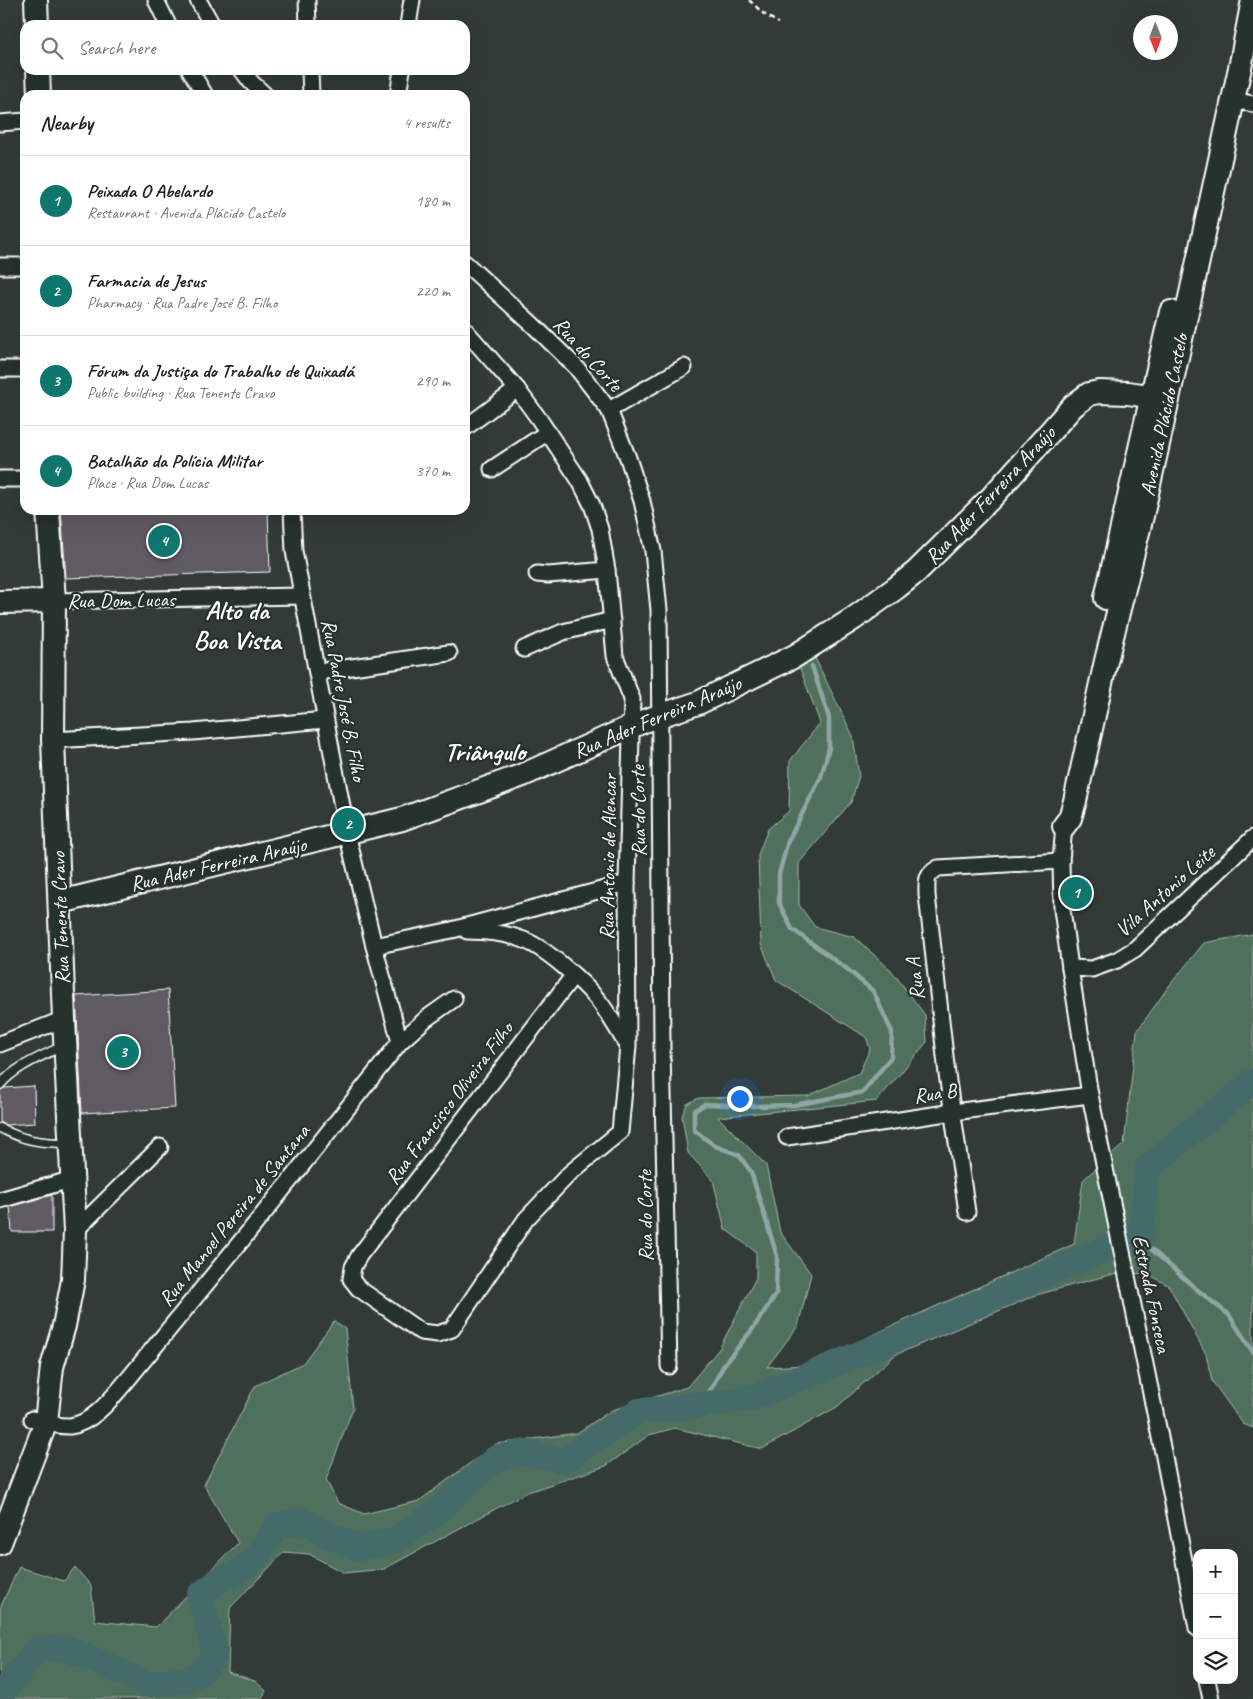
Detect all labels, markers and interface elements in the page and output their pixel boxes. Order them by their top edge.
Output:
north arrow [1133,15,1178,60]
search box [20,20,470,75]
icon: search [38,34,66,62]
text: Search here [78,36,155,60]
text: Nearby [40,110,93,136]
text: 4 results [403,113,450,133]
text: Peixada O Abelardo [87,179,212,203]
text: 1 [52,191,60,211]
text: 180 m [416,191,450,211]
text: Restaurant · Avenida Plácido Castelo [87,203,285,223]
text: Farmacia de Jesus [87,269,205,293]
text: 2 [52,281,60,301]
text: 220 m [416,281,450,301]
text: Pharmacy · Rua Padre José B. Filho [87,293,277,313]
street label: Rua do Corte [548,311,629,398]
street label: Avenida Plácido Castelo [1134,329,1194,498]
text: Fórum da Justiça do Trabalho de Quixadá [87,359,354,383]
text: 3 [52,371,60,391]
text: 290 m [416,371,450,391]
text: Public building · Rua Tenente Cravo [87,383,275,403]
street label: Rua Ader Ferreira Araújo [919,419,1062,570]
text: Batalhão da Polícia Militar [87,449,262,473]
text: 4 [52,461,60,481]
text: 370 m [416,461,450,481]
text: Place · Rua Dom Lucas [87,473,208,493]
pin: 4 [148,522,180,560]
street label: Rua Dom Lucas [67,586,177,614]
district label: Alto da Boa Vista [193,594,283,657]
street label: Rua Padre José B. Filho [316,617,373,786]
street label: Rua Ader Ferreira Araújo [569,669,746,764]
district label: Triângulo [445,735,528,768]
street label: Rua do Corte [624,764,652,857]
street label: Rua Antonio de Alencar [594,772,622,940]
pin: 2 [332,805,364,843]
street label: Rua Ader Ferreira Araújo [127,831,310,897]
street label: Vila Antonio Leite [1110,839,1221,942]
street label: Rua Tenente Cravo [45,850,75,985]
pin: 1 [1060,874,1092,912]
street label: Rua A [900,955,930,1001]
street label: Rua Francisco Oliveira Filho [379,1014,520,1190]
pin: 3 [107,1033,139,1071]
street label: Rua B [912,1077,960,1109]
your location [727,1086,753,1112]
street label: Rua Manoel Pereira de Santana [153,1117,317,1311]
street label: Rua do Corte [631,1169,659,1262]
street label: Estrada Fonseca [1127,1233,1177,1357]
map controls [1193,1549,1238,1684]
button: + [1193,1549,1238,1594]
button: − [1193,1594,1238,1639]
button: layers [1193,1639,1238,1684]

